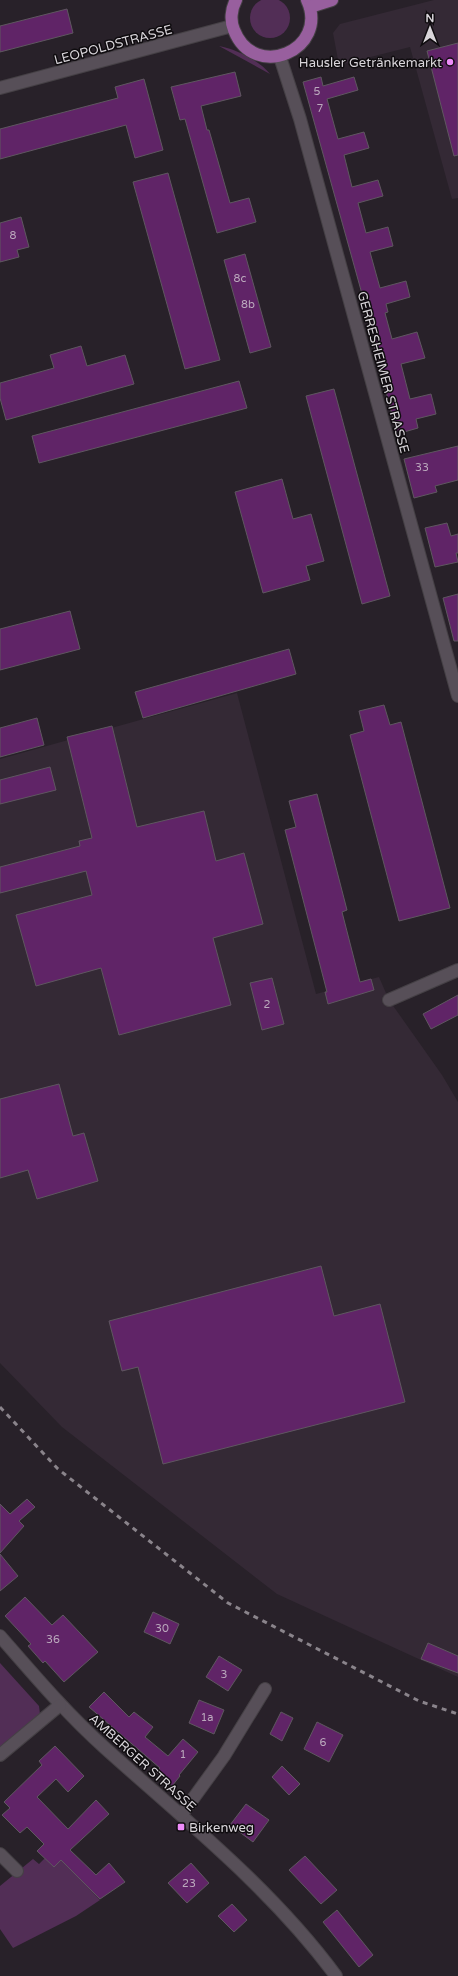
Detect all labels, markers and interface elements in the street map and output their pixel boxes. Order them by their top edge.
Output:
north arrow [410,8,450,48]
text: N [426,12,434,25]
street label: LEOPOLDSTRASSE [53,22,174,68]
place label: Hausler Getränkemarkt [299,55,442,71]
marker: Hausler Getränkemarkt [445,57,455,67]
house number: 5 [314,85,321,98]
house number: 7 [317,102,324,115]
house number: 8 [10,229,17,242]
house number: 8c [234,272,247,285]
street label: GERRESHEIMER STRASSE [354,290,412,455]
house number: 8b [241,298,255,311]
house number: 33 [415,461,429,474]
house number: 2 [264,998,271,1011]
house number: 30 [155,1622,169,1635]
house number: 36 [46,1633,60,1646]
house number: 3 [221,1668,228,1681]
street label: AMBERGER STRASSE [86,1711,199,1815]
house number: 1a [200,1711,214,1724]
house number: 6 [320,1736,327,1749]
house number: 1 [180,1748,186,1761]
place label: Birkenweg [189,1820,254,1836]
marker: Birkenweg [176,1822,186,1832]
house number: 23 [182,1877,196,1890]

